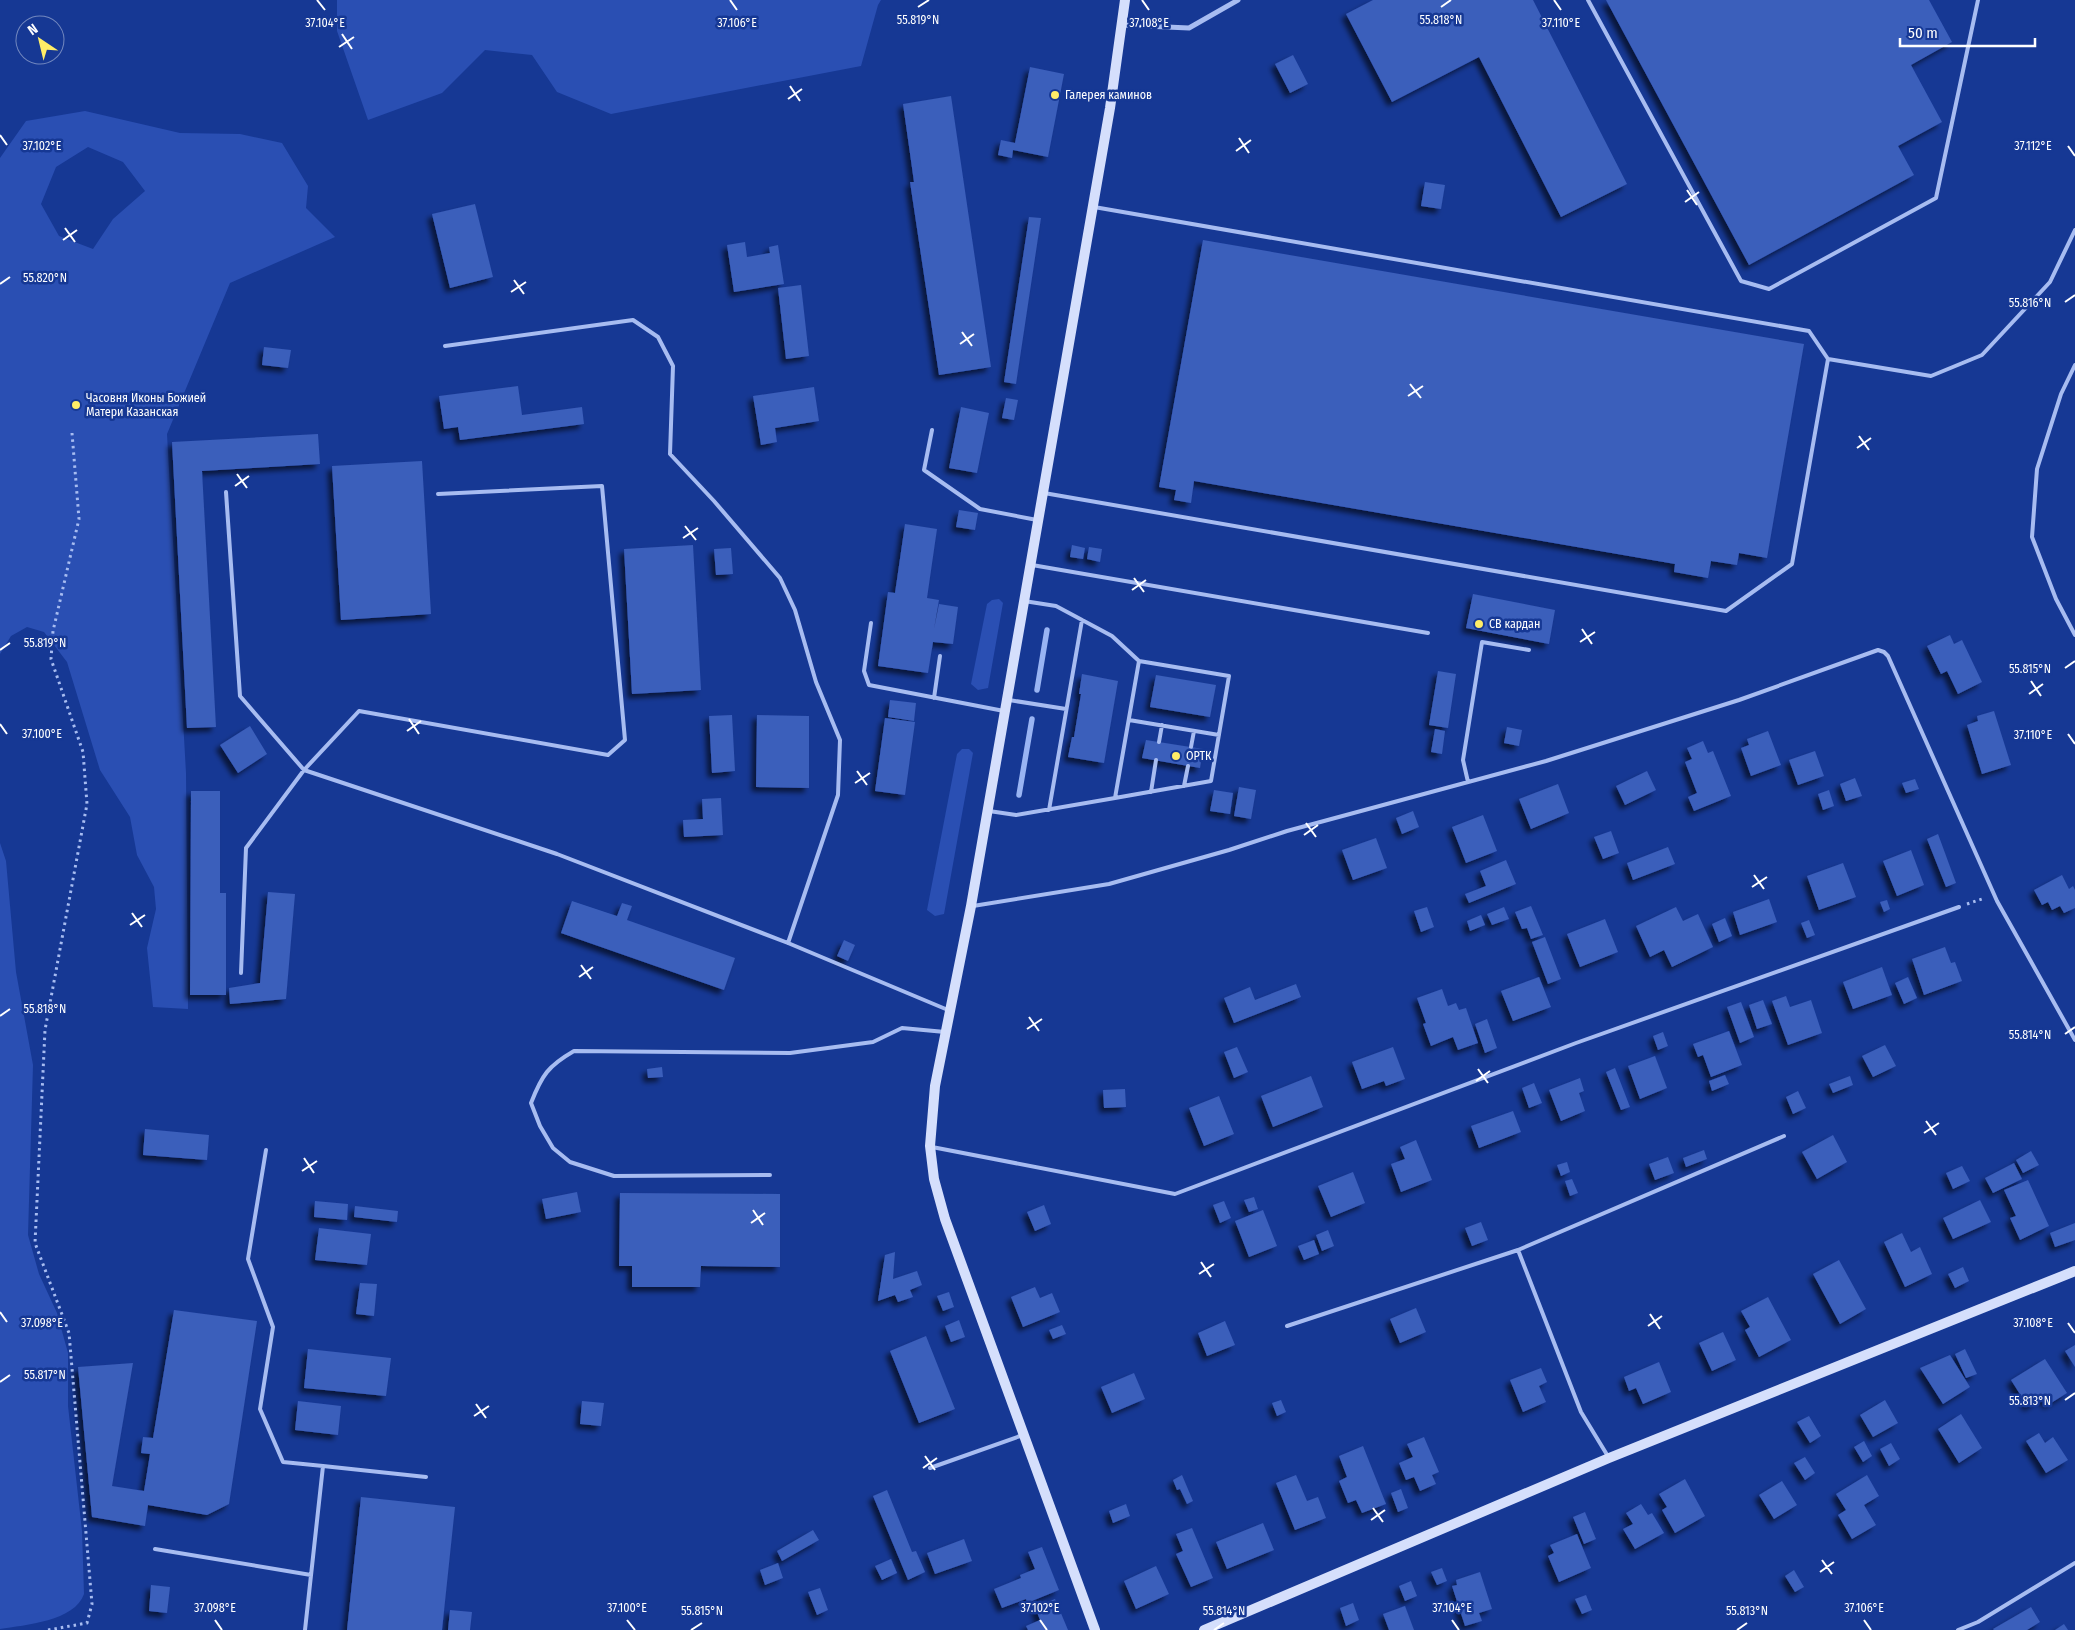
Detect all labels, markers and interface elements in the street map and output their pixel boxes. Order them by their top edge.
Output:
text: 55.819°N [897,13,939,27]
text: 55.818°N [1420,13,1462,27]
north arrow [15,15,65,65]
scale bar [1900,15,2035,47]
text: 37.104°E [305,16,345,30]
text: 37.106°E [717,16,757,30]
text: 37.108°E [1129,16,1169,30]
text: 37.110°E [1542,16,1580,30]
text: N [25,20,41,39]
text: 50 m [1908,24,1938,42]
place label: Галерея каминов [1065,88,1152,102]
marker: Галерея каминов [1049,89,1061,101]
text: 37.102°E [23,139,62,153]
text: 37.112°E [2014,139,2052,153]
text: 55.820°N [23,271,67,285]
text: 55.816°N [2009,296,2051,310]
place label: Часовня Иконы Божией Матери Казанская [86,391,206,419]
marker: Часовня Иконы Божией Матери Казанская [70,399,82,411]
place label: СВ кардан [1489,617,1540,631]
marker: СВ кардан [1473,618,1485,630]
text: 55.819°N [24,636,66,650]
text: 55.815°N [2009,662,2051,676]
text: 37.100°E [22,727,62,741]
text: 37.110°E [2014,728,2052,742]
place label: ОРТК [1186,749,1212,763]
marker: ОРТК [1170,750,1182,762]
text: 55.818°N [24,1002,66,1016]
text: 55.814°N [2009,1028,2051,1042]
text: 37.098°E [21,1316,63,1330]
text: 37.108°E [2013,1316,2053,1330]
text: 55.817°N [24,1368,66,1382]
text: 55.813°N [2009,1394,2051,1408]
text: 37.098°E [194,1601,236,1615]
text: 37.100°E [607,1601,647,1615]
text: 37.102°E [1021,1601,1060,1615]
text: 37.104°E [1432,1601,1472,1615]
text: 37.106°E [1844,1601,1884,1615]
text: 55.815°N [681,1604,723,1618]
text: 55.814°N [1203,1604,1245,1618]
text: 55.813°N [1726,1604,1768,1618]

